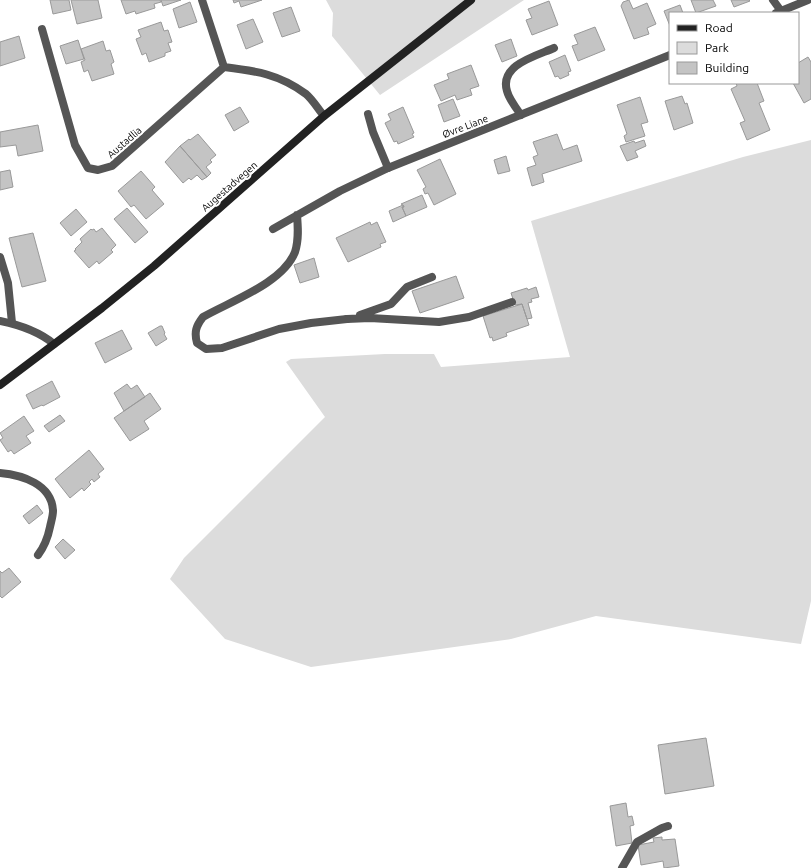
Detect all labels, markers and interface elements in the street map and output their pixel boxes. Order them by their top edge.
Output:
legend [669,12,799,84]
text: Road [705,21,733,34]
text: Park [705,41,729,54]
text: Building [705,61,749,74]
street label: Øvre Liane [441,113,490,140]
street label: Austadlia [105,125,144,160]
street label: Augestadvegen [199,159,259,214]

